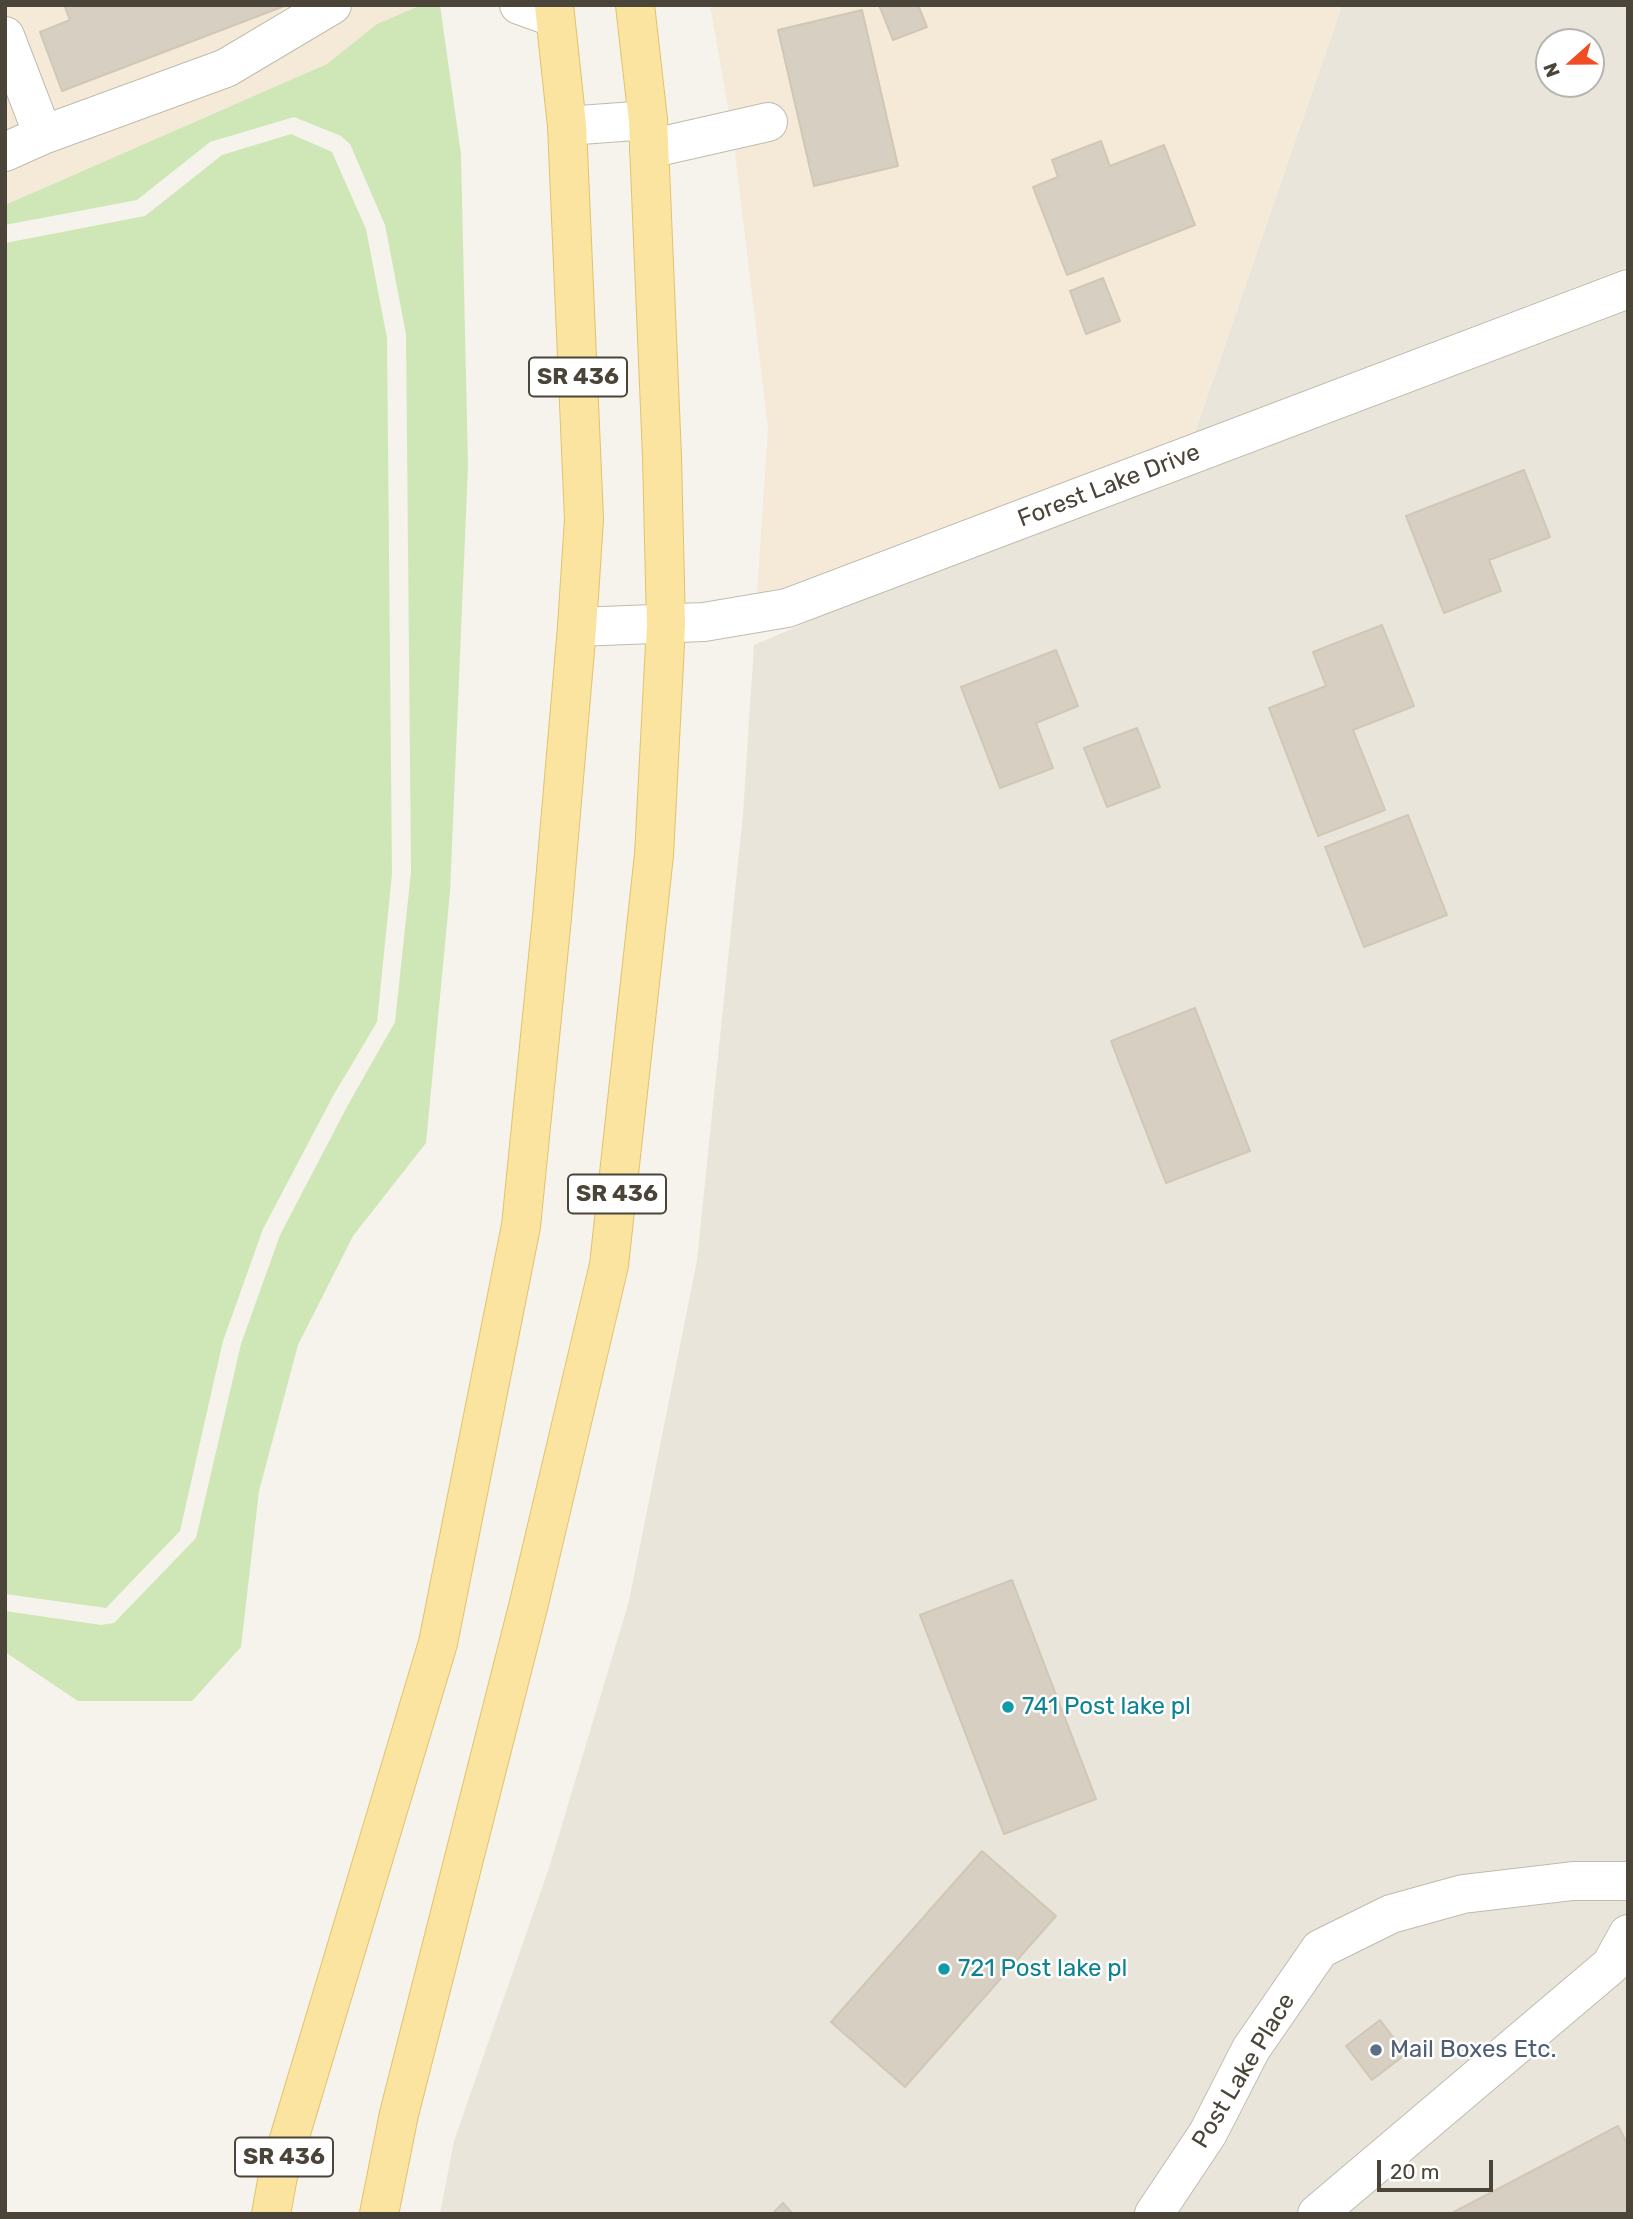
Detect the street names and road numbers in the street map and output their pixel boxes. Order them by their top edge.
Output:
road number: SR 436 [529,358,627,396]
street label: Forest Lake Drive [1014,438,1204,534]
road number: SR 436 [568,1175,666,1214]
street label: Post Lake Place [1186,1988,1302,2154]
road number: SR 436 [235,2138,333,2176]

